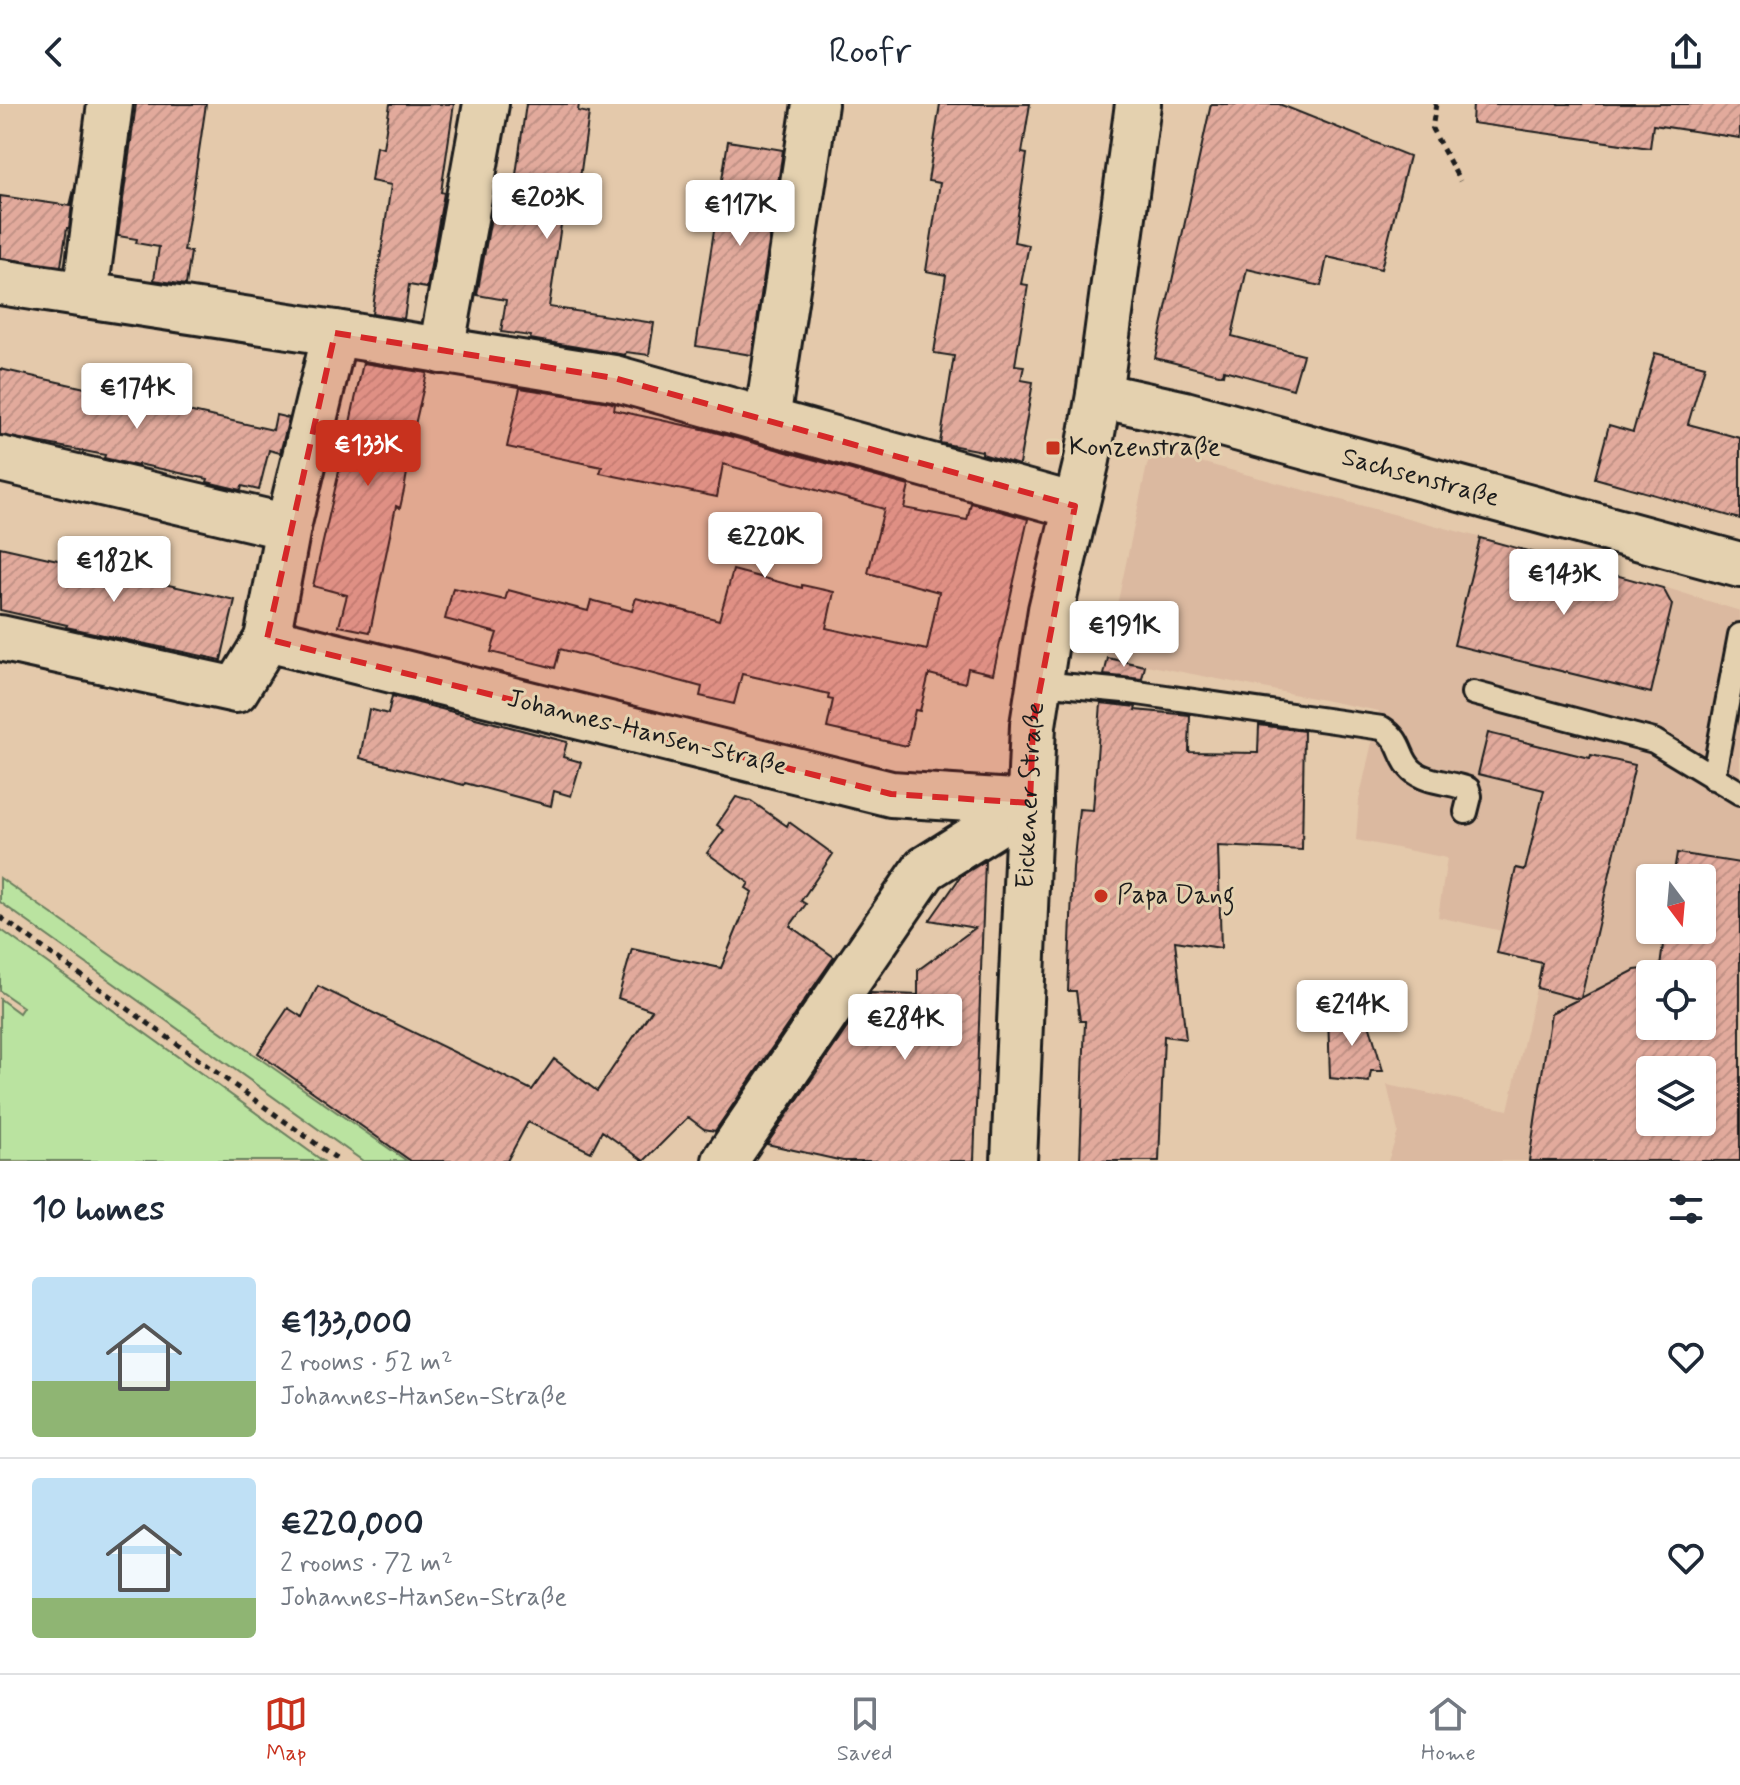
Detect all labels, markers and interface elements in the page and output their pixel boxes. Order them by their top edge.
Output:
text: Roofr [829,29,911,76]
icon: back [32,30,76,74]
icon: share [1664,30,1708,74]
pin: €203K [491,173,603,241]
pin: €117K [684,180,796,248]
text: €203K [510,182,584,216]
text: €117K [704,189,776,223]
pin: €174K [81,363,193,431]
text: €174K [99,372,175,406]
pin: €133K [312,420,424,488]
text: €133K [334,429,402,463]
place label: Konzenstraße [1069,431,1221,465]
marker: Konzenstraße [1044,439,1062,457]
street label: Sachsenstraße [1338,440,1503,516]
pin: €220K [709,512,821,580]
text: €220K [726,521,804,555]
pin: €182K [58,536,170,604]
text: €182K [76,545,152,579]
pin: €143K [1508,549,1620,617]
text: €143K [1527,558,1601,592]
pin: €191K [1068,601,1180,669]
text: €191K [1088,610,1160,644]
street label: Johannes-Hansen-Straße [504,682,791,784]
street label: Eickener Straße [1009,699,1053,889]
north arrow [1636,864,1716,944]
map controls [1636,864,1716,1136]
place label: Papa Dang [1117,879,1235,916]
marker: Papa Dang [1092,887,1110,905]
button: locate [1636,960,1716,1040]
pin: €214K [1296,980,1408,1048]
text: €214K [1315,989,1389,1023]
pin: €284K [849,994,961,1062]
text: €284K [866,1003,944,1037]
button: layers [1636,1056,1716,1136]
text: 10 homes [32,1187,165,1232]
icon: filters [1664,1187,1708,1231]
text: €133,000 [280,1301,412,1346]
icon: home [96,1309,192,1405]
icon: heart [1664,1335,1708,1379]
text: 2 rooms · 52 m² [280,1346,452,1380]
text: Johannes-Hansen-Straße [280,1380,567,1414]
text: €220,000 [280,1502,424,1547]
icon: home [96,1510,192,1606]
icon: heart [1664,1536,1708,1580]
text: 2 rooms · 72 m² [280,1547,453,1581]
text: Johannes-Hansen-Straße [280,1581,567,1615]
tab: Map [264,1692,308,1768]
tab: Saved [837,1692,892,1768]
tab: Home [1421,1692,1476,1768]

